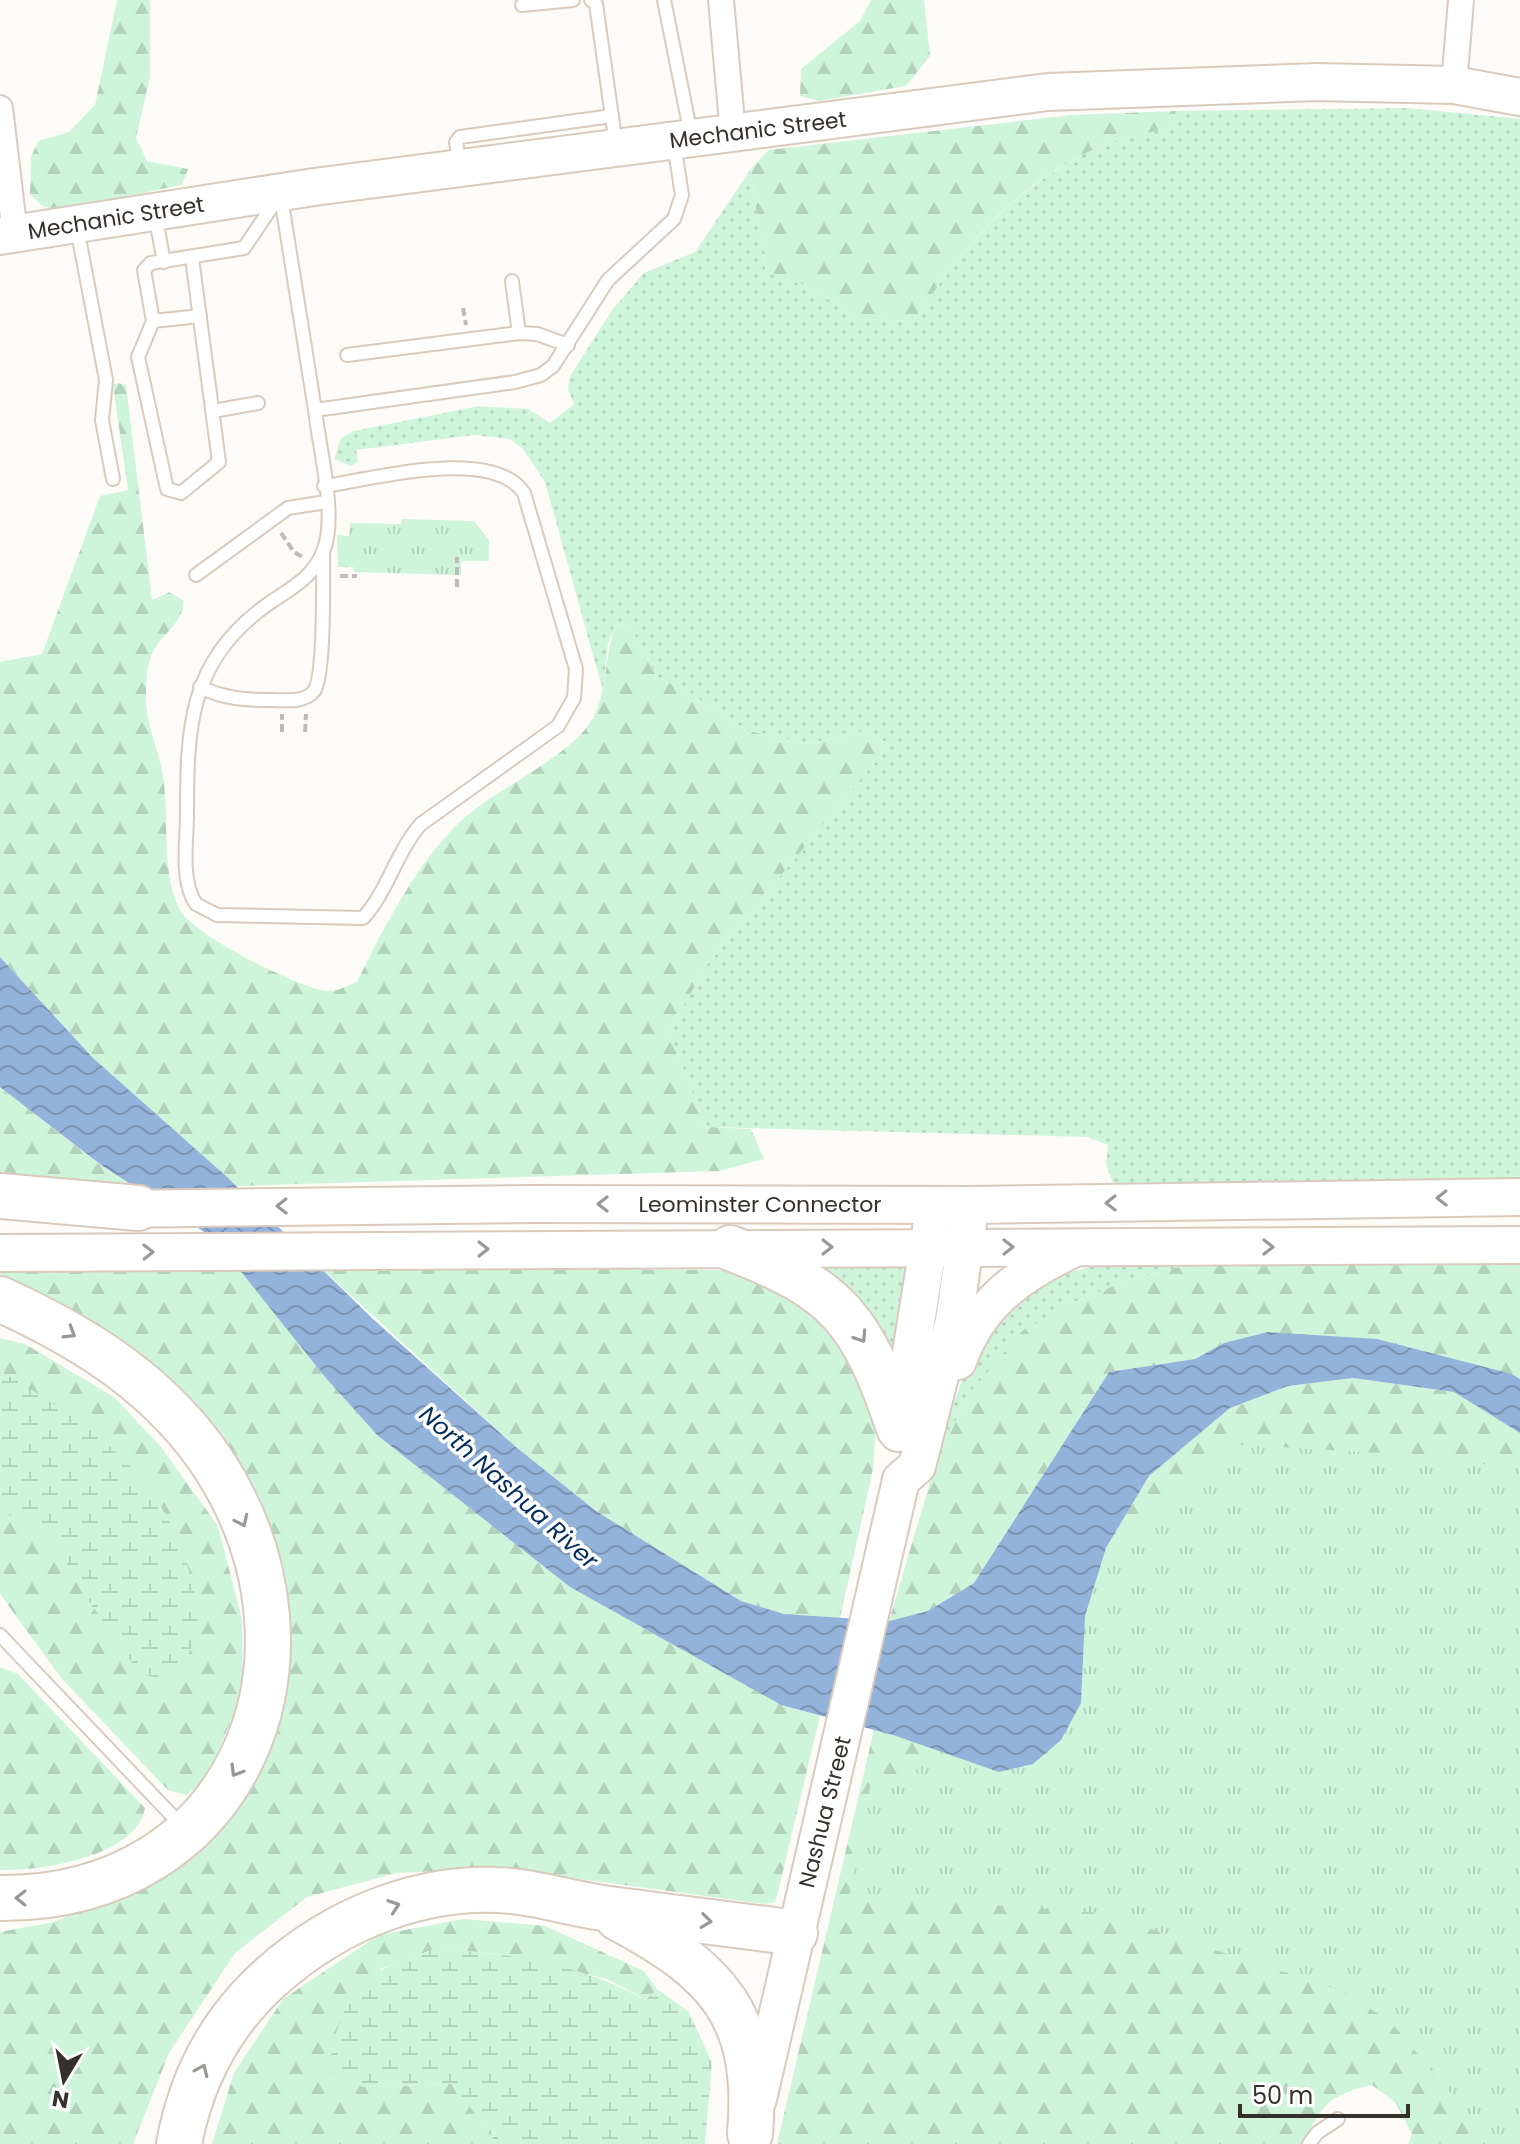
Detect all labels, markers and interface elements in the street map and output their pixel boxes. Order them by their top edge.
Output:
street label: Mechanic Street [668,104,848,156]
street label: Mechanic Street [26,189,206,247]
street label: Leominster Connector [638,1189,882,1220]
one-way arrow [1435,1189,1448,1207]
one-way arrow [1104,1194,1117,1211]
one-way arrow [596,1195,609,1213]
one-way arrow [275,1197,288,1215]
one-way arrow [821,1238,834,1256]
one-way arrow [1002,1238,1015,1256]
one-way arrow [1262,1238,1275,1256]
one-way arrow [477,1240,490,1258]
one-way arrow [142,1243,155,1261]
one-way arrow [61,1323,76,1339]
one-way arrow [851,1328,866,1343]
water label: North Nashua River [413,1398,606,1577]
one-way arrow [232,1513,248,1528]
street label: Nashua Street [791,1733,859,1891]
one-way arrow [230,1762,245,1777]
one-way arrow [14,1889,27,1907]
one-way arrow [386,1899,400,1916]
one-way arrow [699,1912,713,1929]
north arrow [24,2040,104,2120]
one-way arrow [193,2064,209,2078]
scale bar [1240,2068,1408,2118]
text: 50 m [1252,2079,1313,2112]
text: N [50,2083,71,2116]

